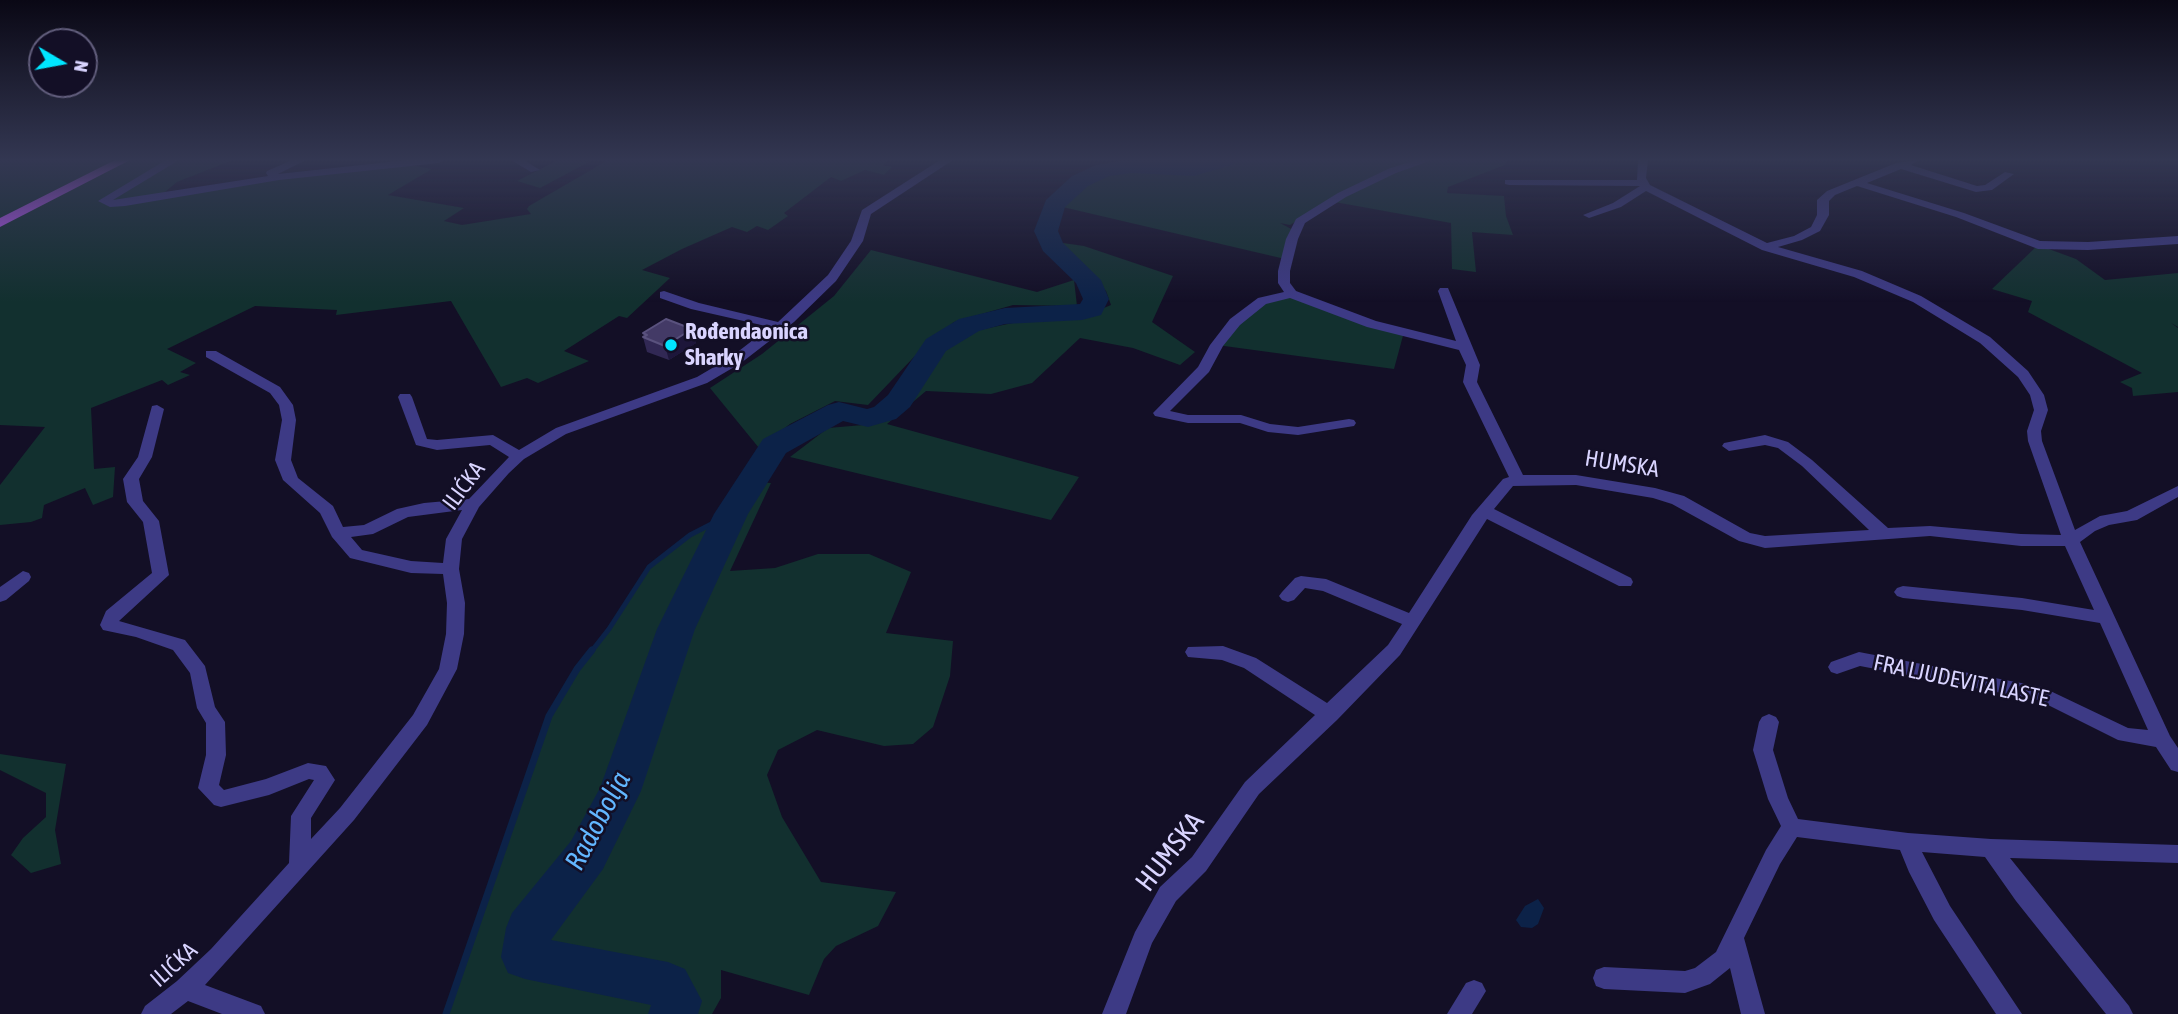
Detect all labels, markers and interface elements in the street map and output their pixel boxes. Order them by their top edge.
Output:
north arrow [28,28,98,98]
text: N [70,59,94,74]
place label: Rođendaonica Sharky [685,318,808,372]
marker: Rođendaonica Sharky [663,337,679,353]
street label: HUMSKA [1583,445,1661,483]
street label: ILIĆKA [437,456,491,516]
street label: FRA LJUDEVITA LASTE [1871,649,2051,713]
water label: Radobolja [558,766,638,876]
street label: HUMSKA [1129,806,1211,898]
street label: ILIĆKA [145,937,203,993]

